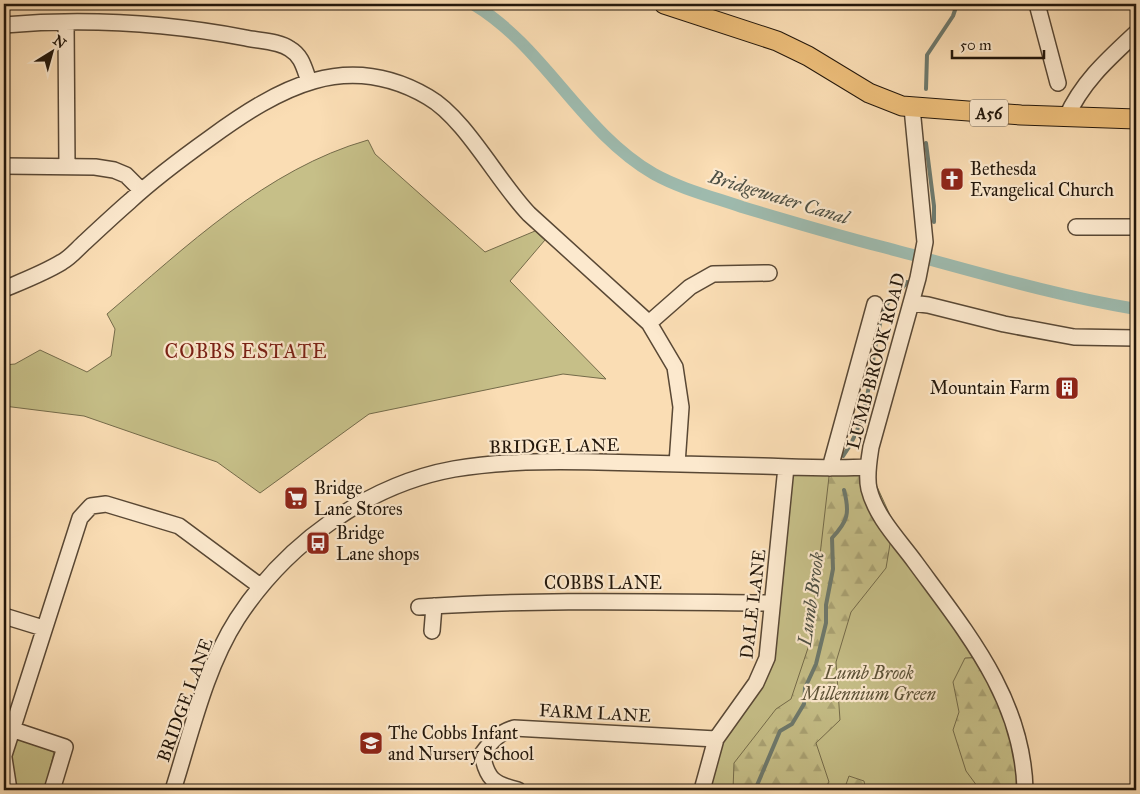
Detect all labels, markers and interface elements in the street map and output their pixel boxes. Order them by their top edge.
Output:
north arrow [28,28,78,78]
scale bar [952,28,1045,60]
text: N [50,32,69,52]
text: 50 m [960,36,992,54]
road number: A56 [970,100,1008,126]
place label: Bethesda Evangelical Church [970,158,1114,202]
water label: Bridgewater Canal [705,165,853,230]
church icon: Bethesda Evangelical Church [939,166,965,192]
street label: LUMB BROOK ROAD [842,270,910,452]
district label: COBBS ESTATE [165,339,327,363]
building icon: Mountain Farm [1054,375,1080,401]
place label: Mountain Farm [930,377,1050,399]
street label: BRIDGE LANE [489,434,619,458]
place label: Bridge Lane Stores [314,477,403,520]
supermarket icon: Bridge Lane Stores [283,485,309,511]
place label: Bridge Lane shops [336,522,419,565]
bus stop icon: Bridge Lane shops [305,530,331,556]
street label: DALE LANE [735,548,771,660]
water label: Lumb Brook [793,550,829,649]
street label: COBBS LANE [544,572,662,594]
street label: BRIDGE LANE [152,635,218,765]
park label: Lumb Brook Millennium Green [800,662,936,705]
street label: FARM LANE [538,699,652,727]
place label: The Cobbs Infant and Nursery School [388,722,534,765]
school or university icon: The Cobbs Infant and Nursery School [358,730,384,756]

